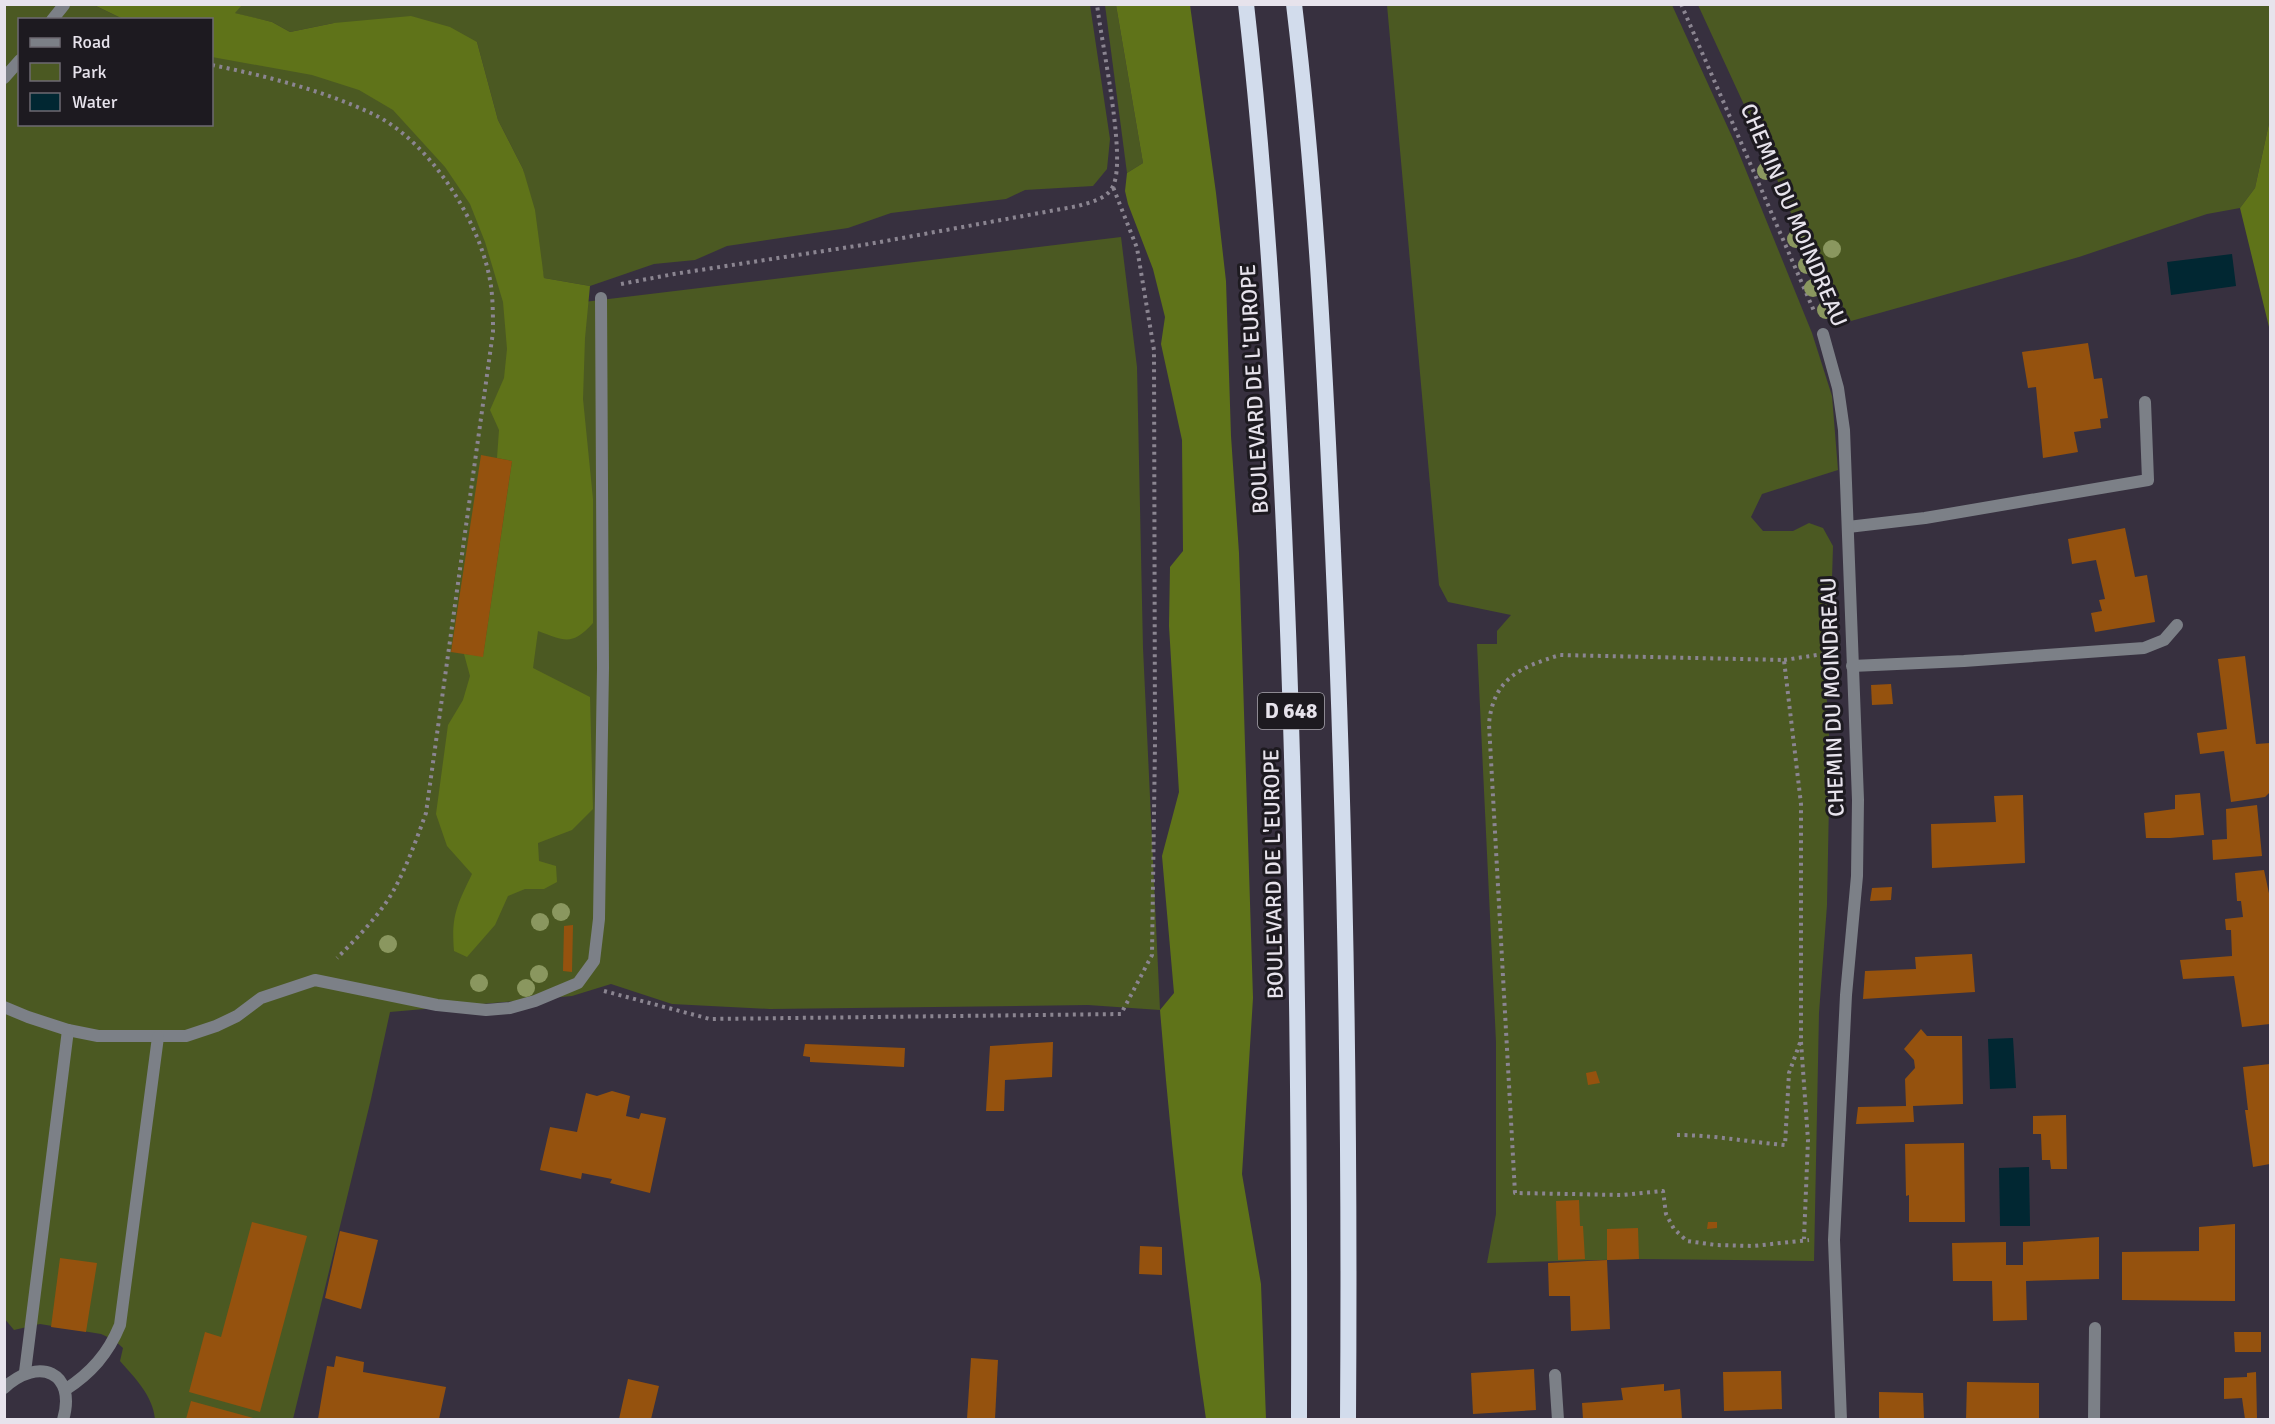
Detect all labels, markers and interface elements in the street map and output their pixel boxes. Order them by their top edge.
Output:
legend [18,18,213,126]
text: Road [72,31,111,53]
text: Park [72,61,107,83]
text: Water [72,91,118,113]
street label: CHEMIN DU MOINDREAU [1735,99,1853,331]
street label: BOULEVARD DE L'EUROPE [1234,263,1274,515]
street label: CHEMIN DU MOINDREAU [1814,577,1850,817]
road number: D 648 [1258,693,1324,729]
street label: BOULEVARD DE L'EUROPE [1257,749,1289,999]

